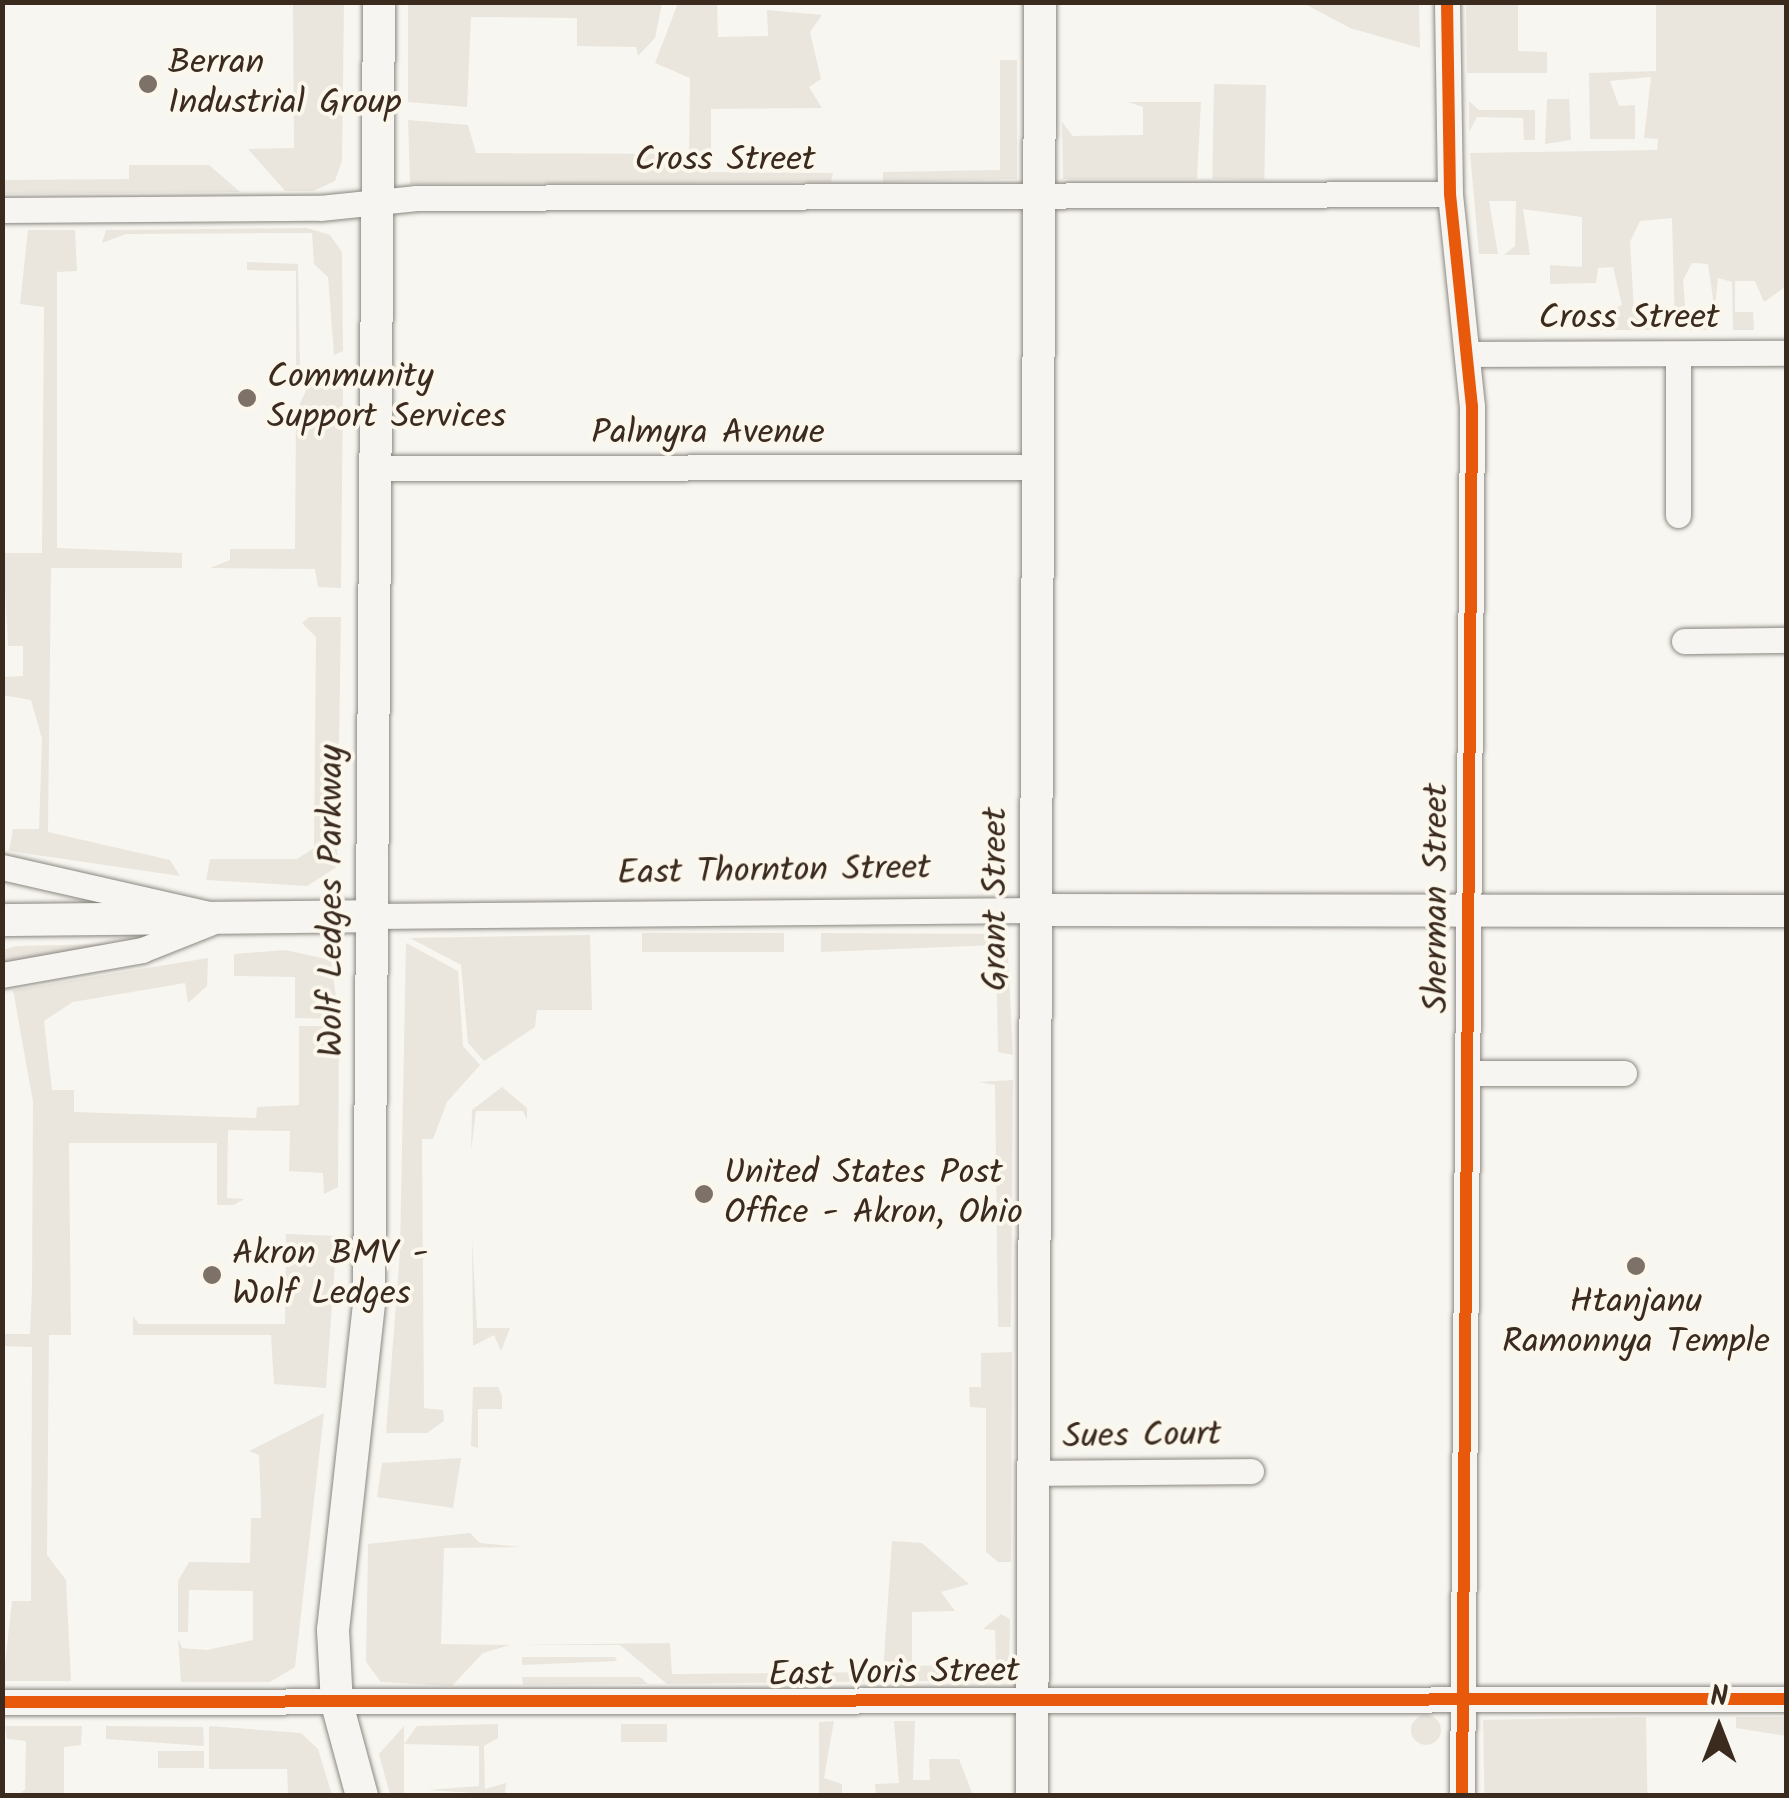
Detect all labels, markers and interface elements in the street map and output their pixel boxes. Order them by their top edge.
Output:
place label: Berran Industrial Group [168,43,402,125]
marker: Berran Industrial Group [137,73,159,95]
street label: Cross Street [634,140,816,182]
street label: Cross Street [1538,298,1720,340]
place label: Community Support Services [267,357,506,439]
marker: Community Support Services [236,387,258,409]
street label: Palmyra Avenue [591,413,825,455]
street label: Wolf Ledges Parkway [312,745,354,1057]
street label: Sherman Street [1417,783,1459,1013]
street label: Grant Street [976,807,1018,991]
street label: East Thornton Street [617,848,931,896]
place label: United States Post Office - Akron, Ohio [724,1153,1023,1235]
marker: United States Post Office - Akron, Ohio [693,1183,715,1205]
place label: Akron BMV - Wolf Ledges [232,1234,428,1316]
marker: Htanjanu Ramonnya Temple [1625,1255,1647,1277]
marker: Akron BMV - Wolf Ledges [201,1264,223,1286]
place label: Htanjanu Ramonnya Temple [1502,1282,1770,1364]
street label: Sues Court [1062,1415,1222,1459]
street label: East Voris Street [768,1651,1020,1697]
text: N [1710,1675,1728,1720]
north arrow [1669,1678,1769,1778]

